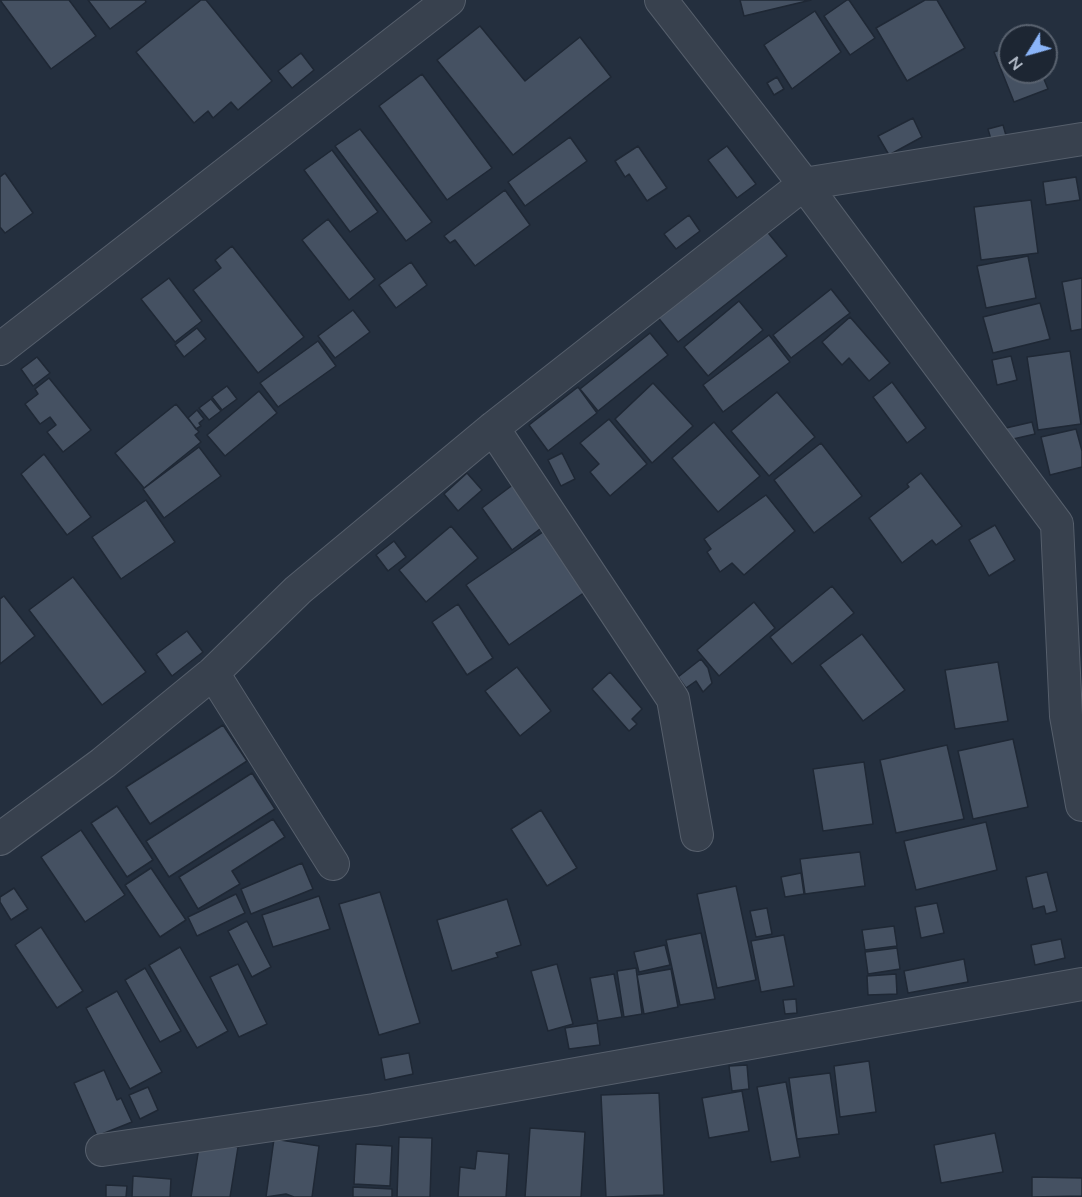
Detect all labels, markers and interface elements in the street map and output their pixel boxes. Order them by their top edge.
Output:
north arrow [998,24,1058,84]
text: N [1004,53,1026,75]

